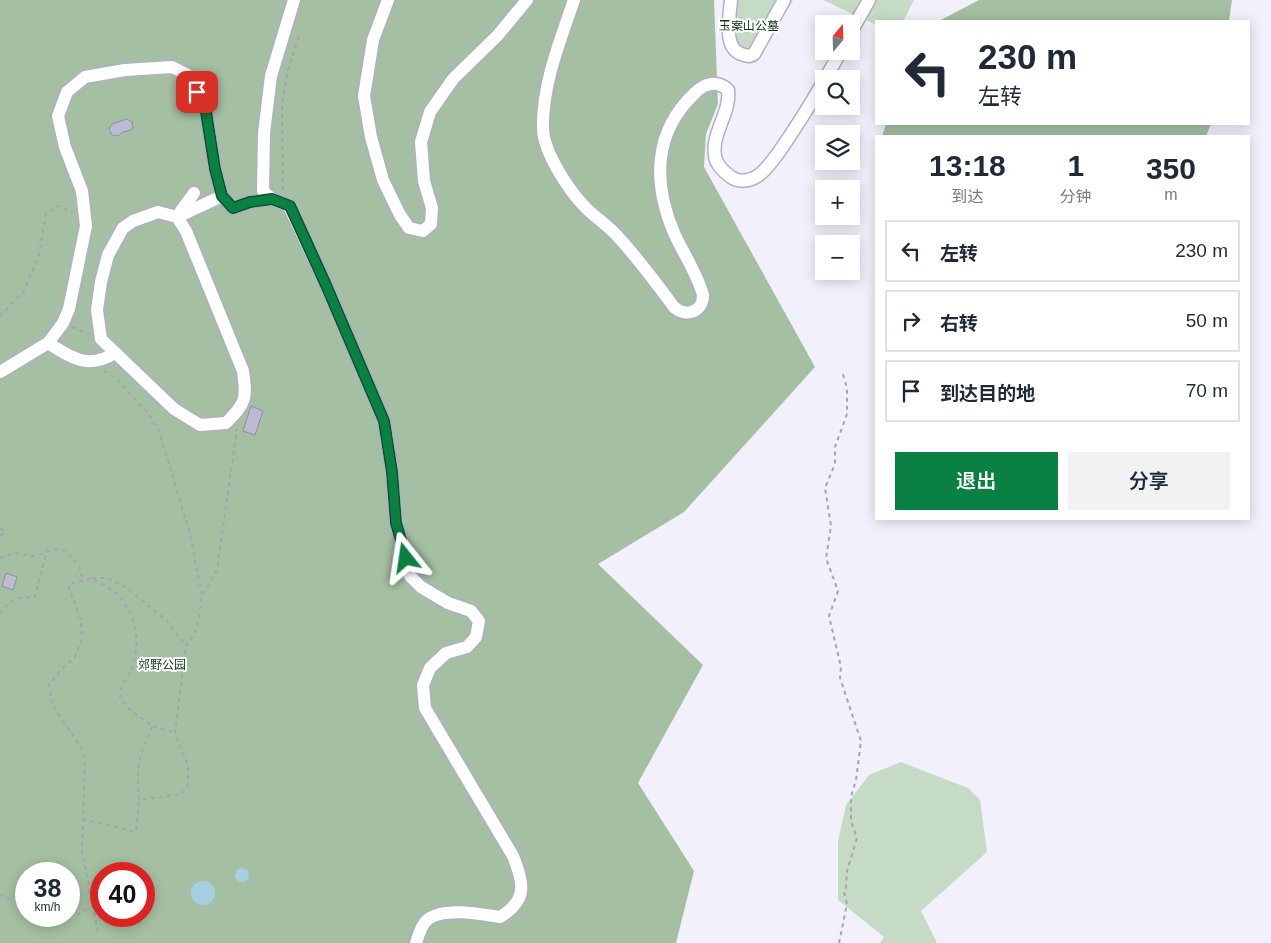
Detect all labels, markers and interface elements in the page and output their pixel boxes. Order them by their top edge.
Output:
north arrow [815,15,860,60]
map controls [815,15,860,280]
park label: 玉案山公墓 [719,19,779,33]
text: 230 m [978,37,1077,76]
icon: left [895,40,960,105]
button: search [815,70,860,115]
pin [176,71,218,113]
icon: arrive [183,78,211,106]
text: 左转 [978,84,1022,109]
button: layers [815,125,860,170]
text: 13:18 [929,149,1006,182]
text: 1 [1067,149,1084,182]
text: 350 [1146,152,1196,185]
button: + [815,180,860,225]
text: m [1164,186,1178,203]
text: 到达 [951,188,983,205]
text: 分钟 [1060,188,1092,205]
button: − [815,235,860,280]
icon: left [897,237,925,265]
text: 230 m [1175,240,1228,261]
text: 左转 [940,243,978,264]
icon: right [897,307,925,335]
text: 50 m [1186,310,1228,331]
text: 右转 [940,313,978,334]
icon: arrive [897,377,925,405]
text: 70 m [1186,380,1228,401]
text: 到达目的地 [940,383,1035,404]
button: 退出 [895,452,1058,510]
button: 分享 [1068,452,1230,510]
position arrow [379,531,431,583]
park label: 郊野公园 [138,658,186,672]
speed limit sign: 40 [90,862,155,927]
text: 38 [34,874,61,902]
text: km/h [34,900,61,914]

